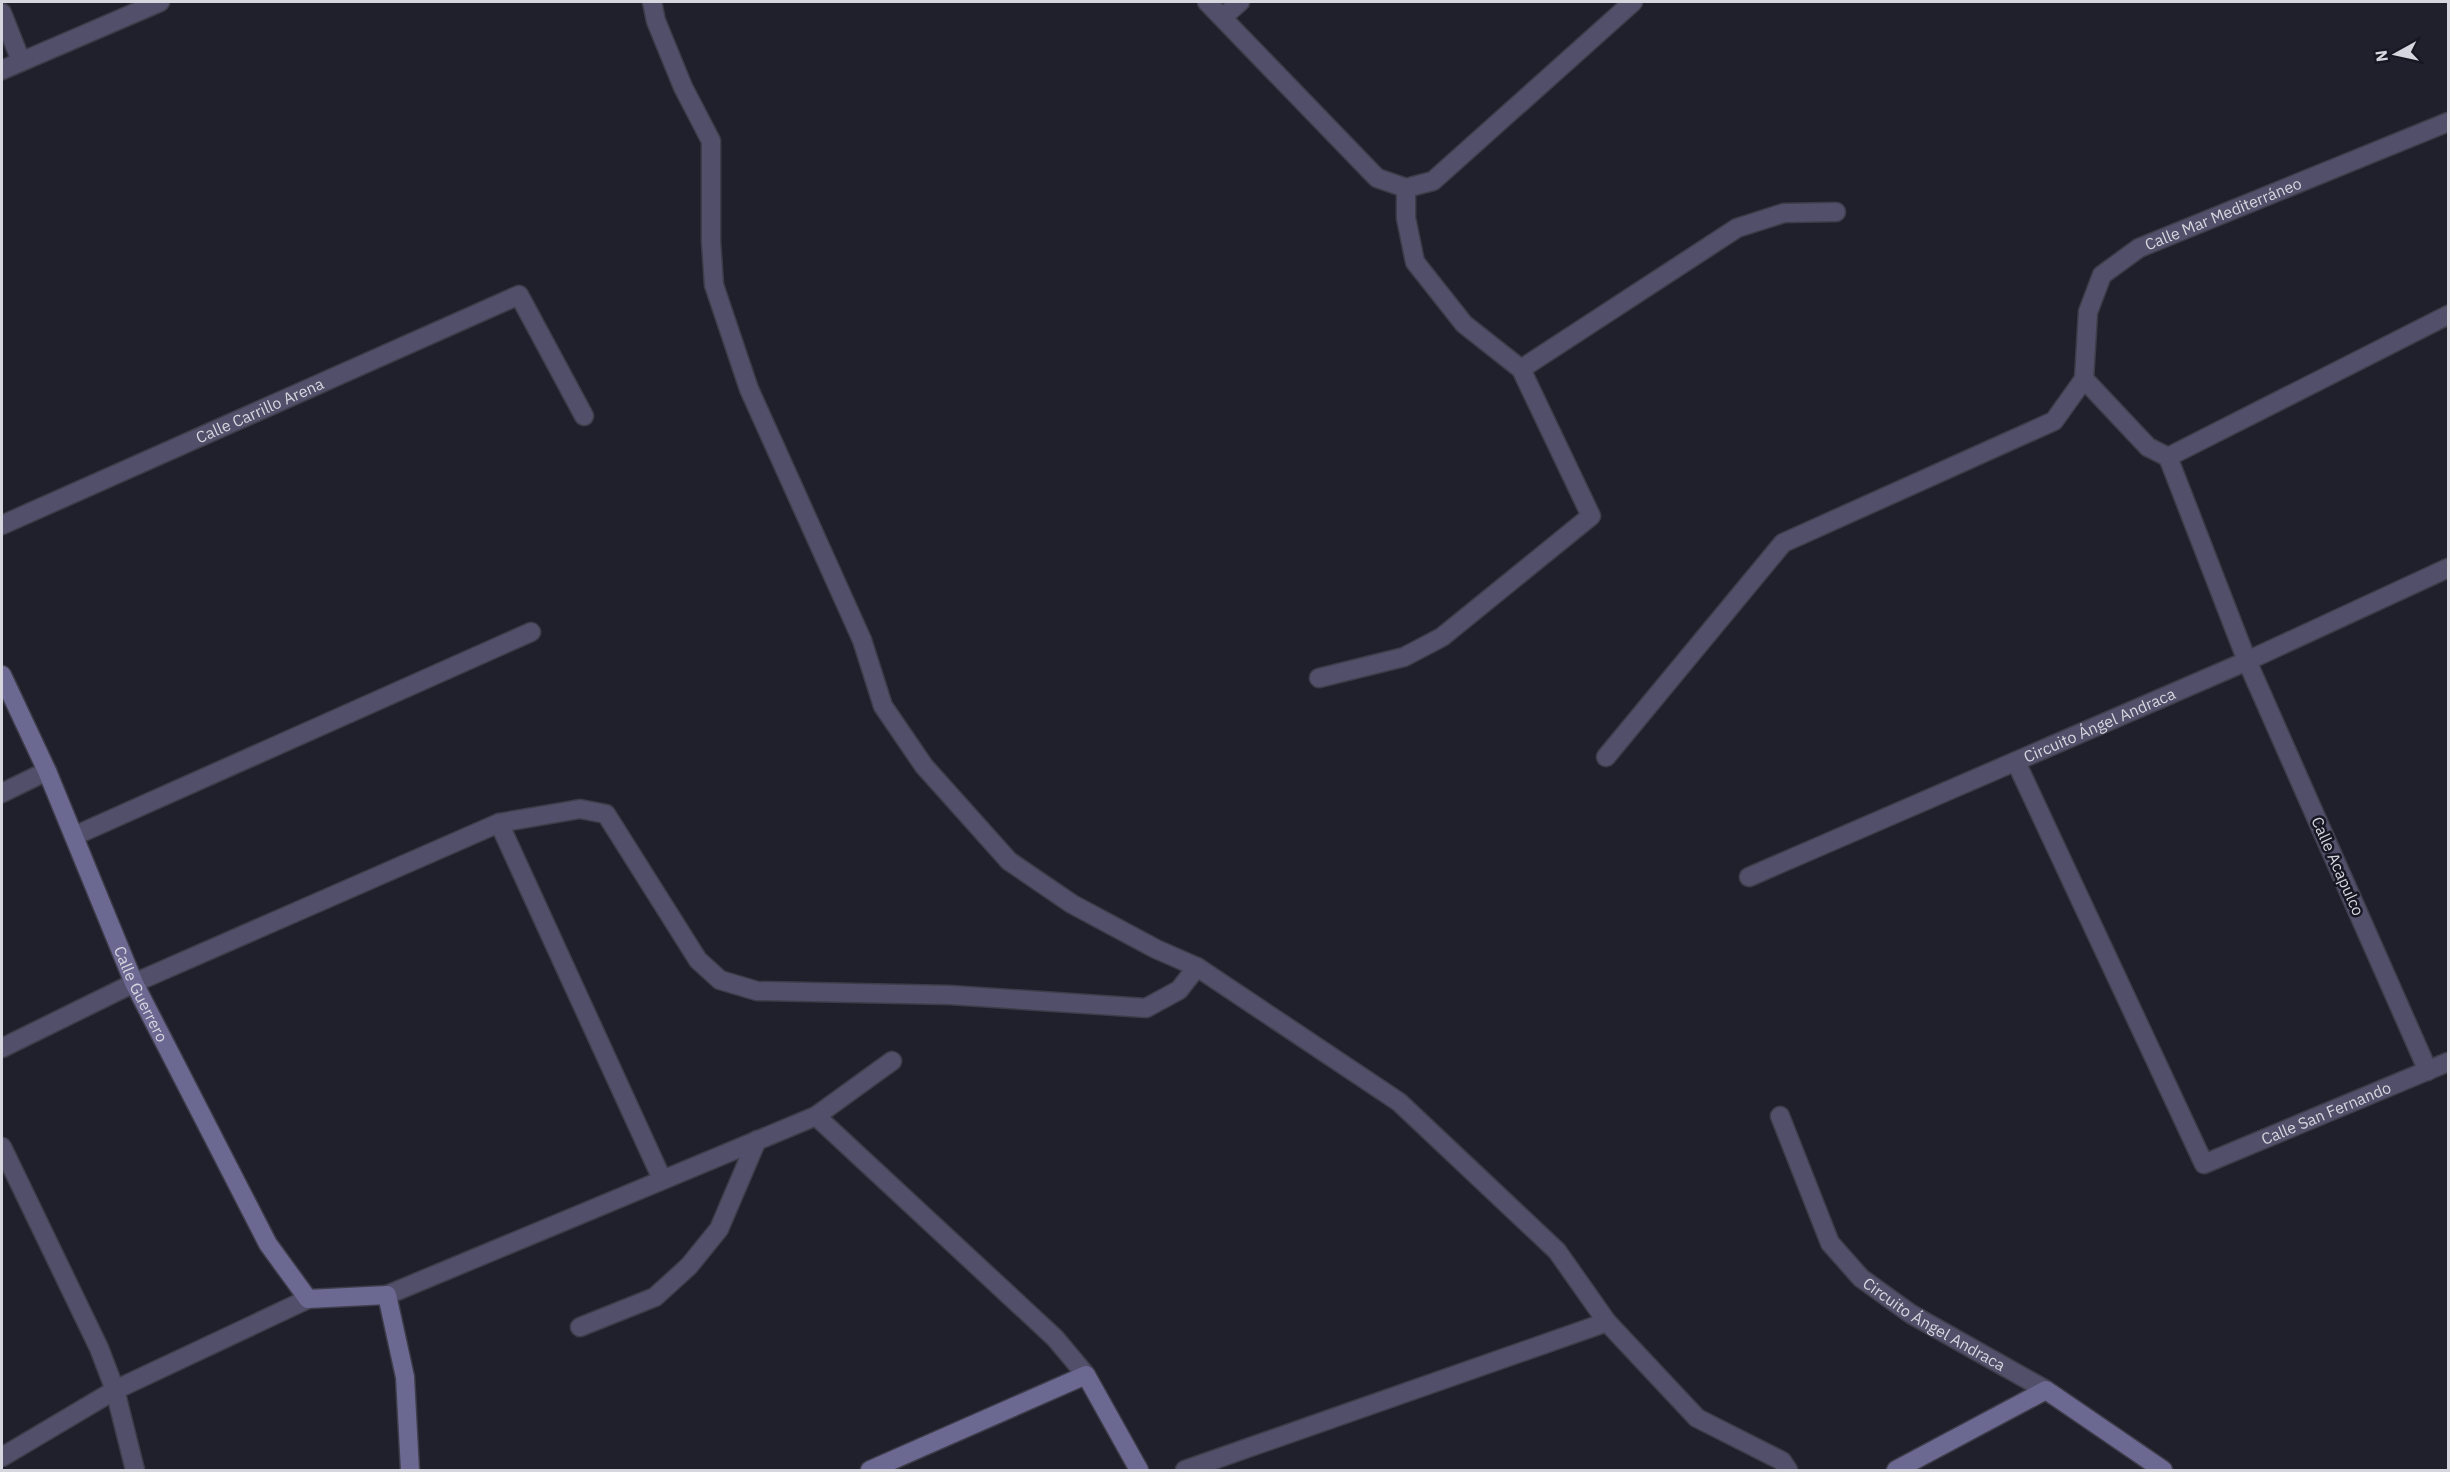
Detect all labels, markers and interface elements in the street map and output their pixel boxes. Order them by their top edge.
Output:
north arrow [2366,24,2426,84]
text: N [2370,49,2392,63]
street label: Calle Mar Mediterráneo [2142,173,2304,255]
street label: Calle Carrillo Arena [193,373,327,448]
street label: Circuito Ángel Andraca [2020,683,2179,767]
street label: Calle Acapulco [2307,813,2369,919]
street label: Calle Guerrero [110,943,173,1045]
street label: Calle San Fernando [2258,1077,2394,1149]
street label: Circuito Ángel Andraca [1859,1273,2009,1375]

